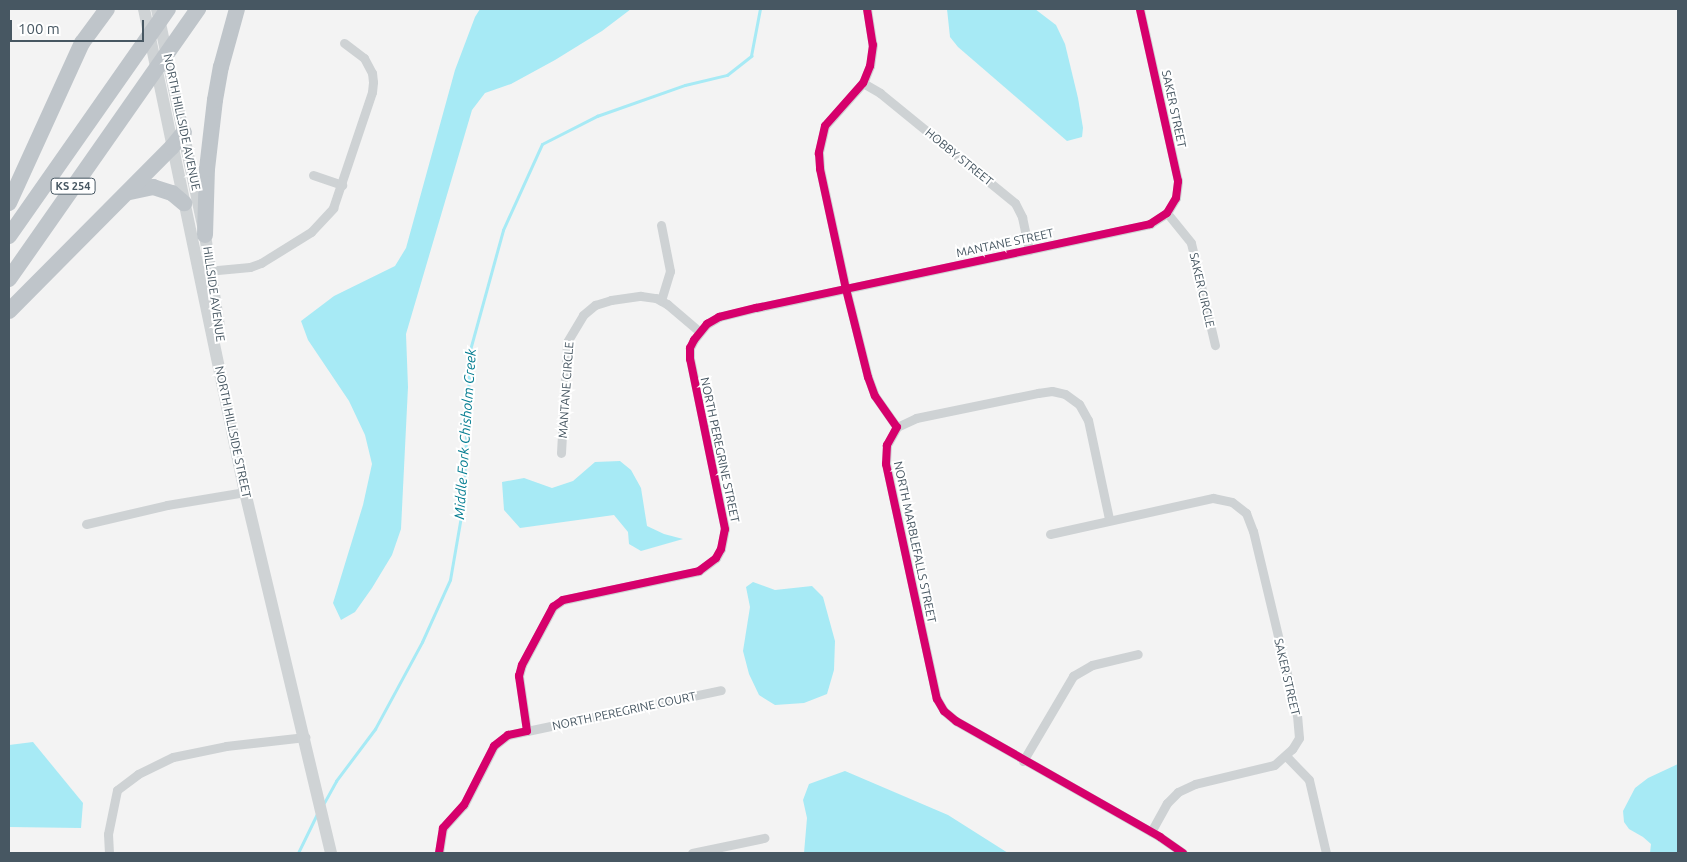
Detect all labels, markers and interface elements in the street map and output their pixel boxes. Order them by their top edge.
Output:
scale bar [12,10,146,42]
text: 100 m [18,20,60,37]
street label: NORTH HILLSIDE AVENUE [160,52,204,192]
street label: SAKER STREET [1159,69,1189,149]
street label: HOBBY STREET [922,125,996,189]
road number: KS 254 [50,178,96,195]
street label: MANTANE STREET [955,226,1055,260]
street label: HILLSIDE AVENUE [200,245,228,343]
street label: SAKER CIRCLE [1186,251,1218,329]
street label: MANTANE CIRCLE [555,341,577,439]
water label: Middle Fork Chisholm Creek [451,348,479,520]
street label: NORTH HILLSIDE STREET [212,365,254,499]
street label: NORTH PEREGRINE STREET [698,376,742,524]
street label: NORTH MARBLEFALLS STREET [891,460,939,624]
street label: SAKER STREET [1271,637,1303,717]
street label: NORTH PEREGRINE COURT [551,689,697,733]

